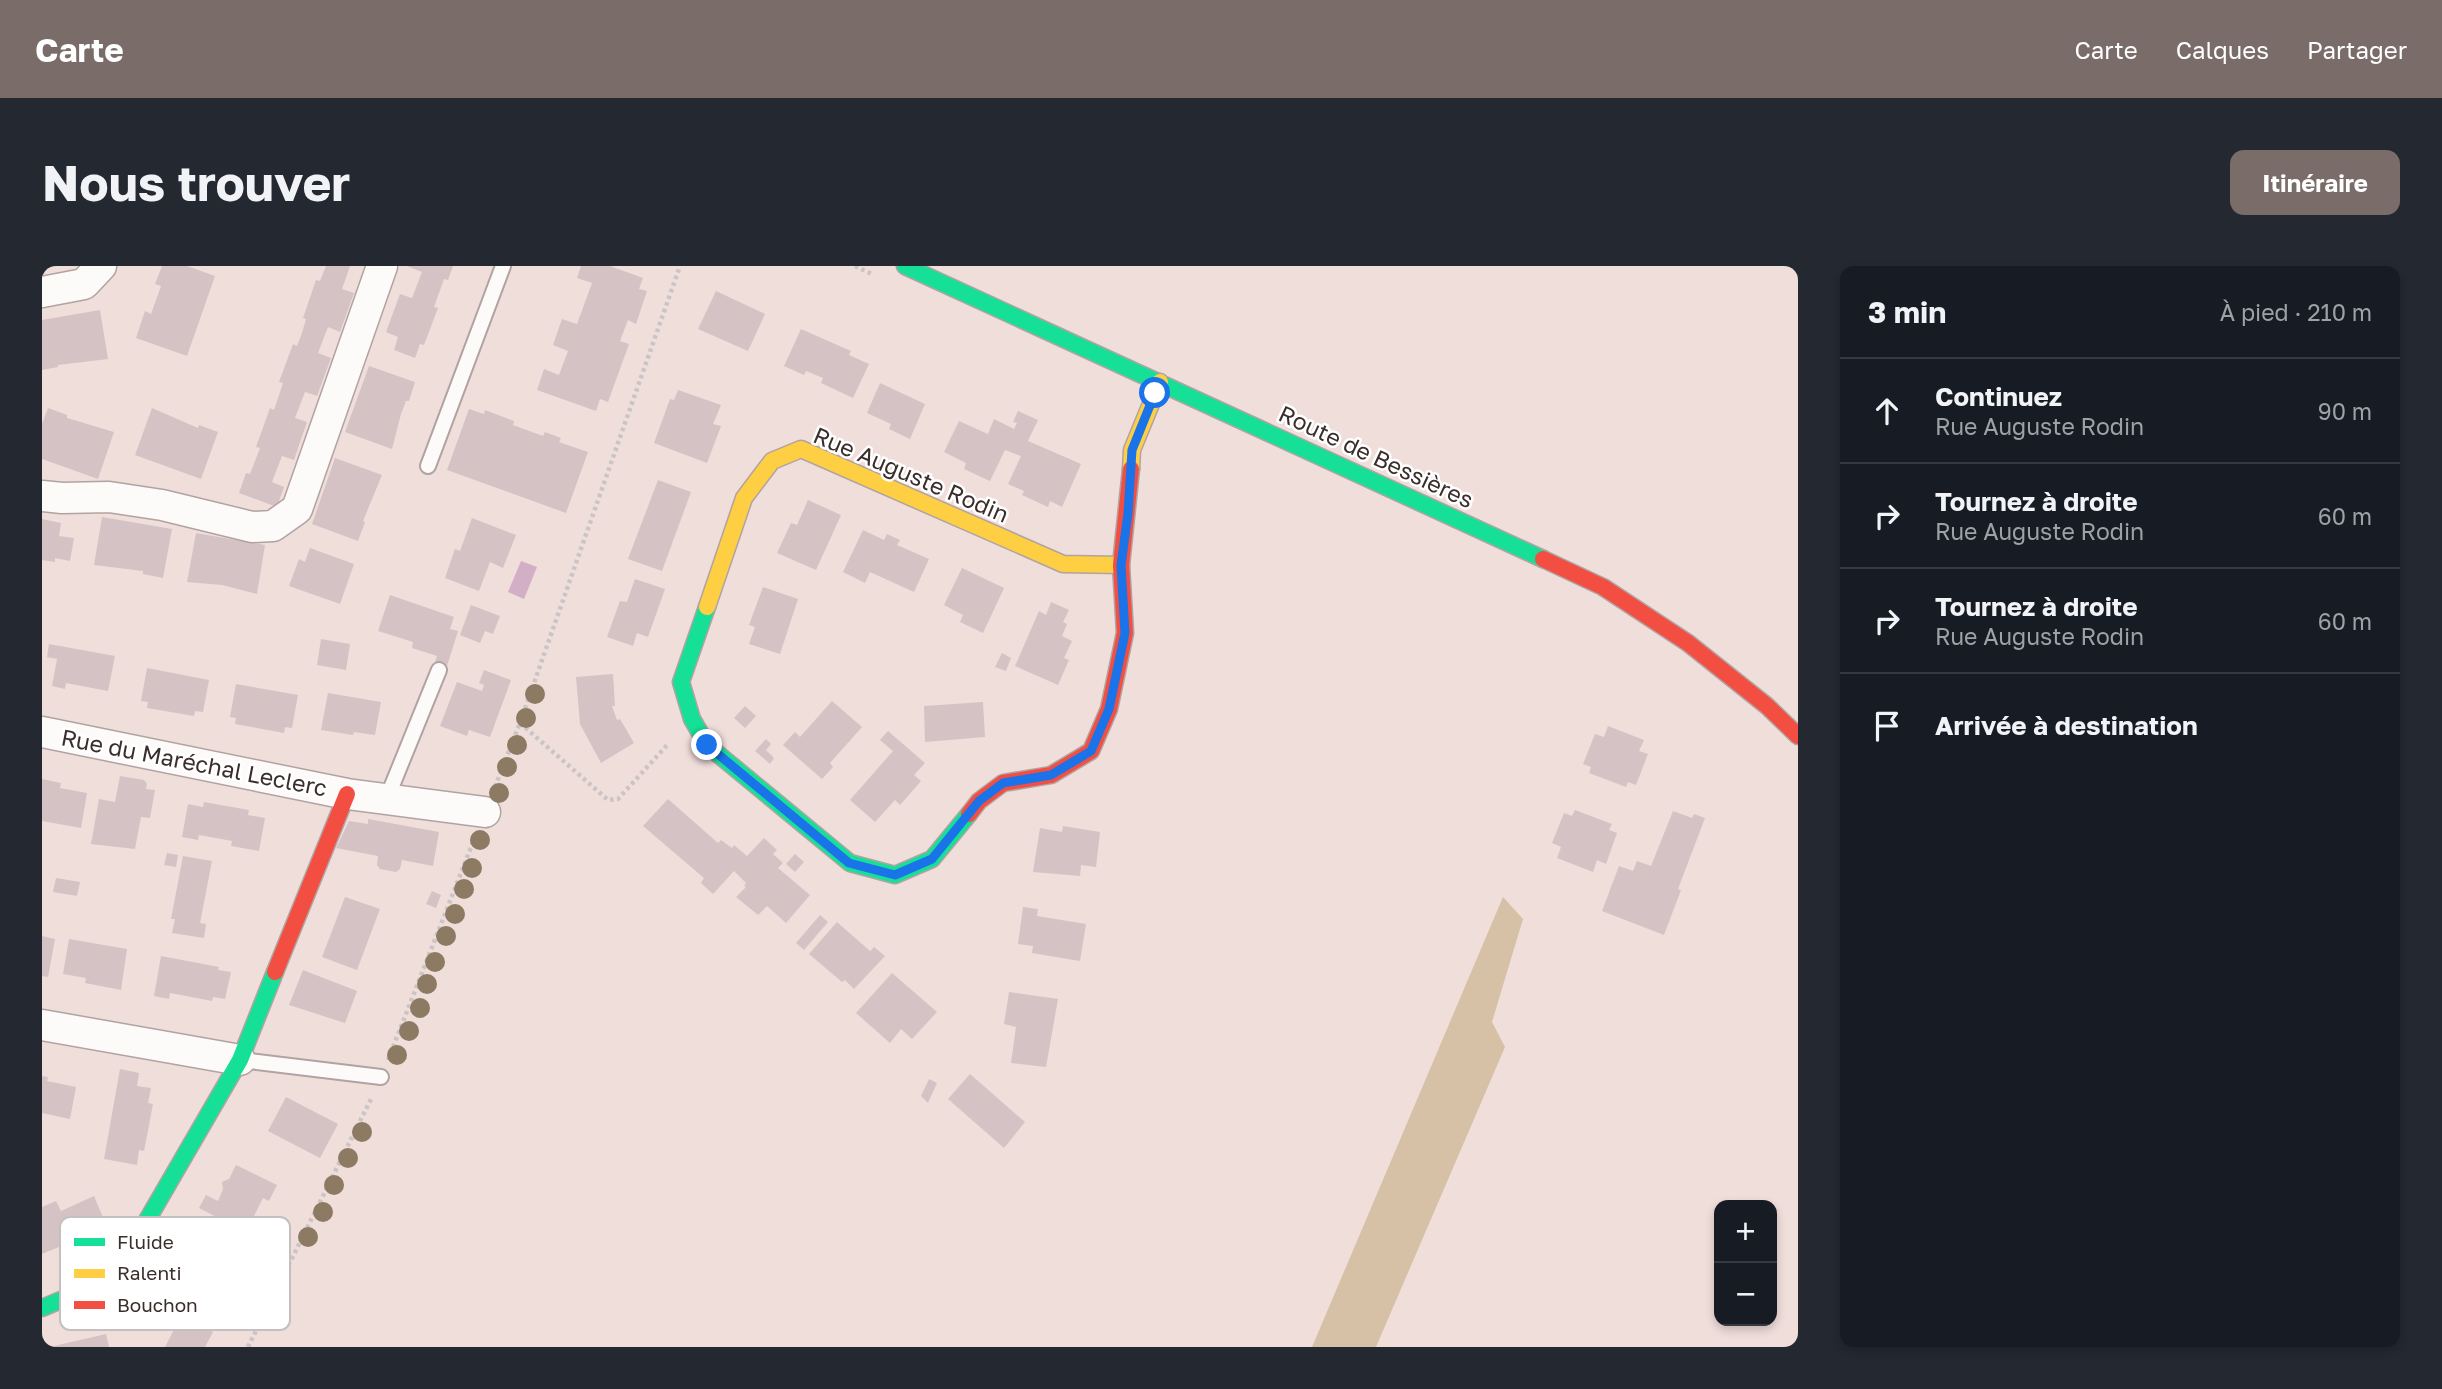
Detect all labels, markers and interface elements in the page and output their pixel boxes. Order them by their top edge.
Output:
text: Carte [35,30,124,69]
text: Carte [2074,35,2138,64]
text: Calques [2176,35,2269,64]
text: Partager [2307,35,2407,64]
button: Itinéraire [2230,150,2400,215]
text: Nous trouver [42,153,350,212]
text: 3 min [1868,294,1946,330]
text: À pied · 210 m [2220,298,2372,326]
route start [1139,377,1170,408]
text: Continuez [1935,381,2062,412]
icon: ahead [1868,392,1906,430]
text: 90 m [2318,397,2372,425]
street label: Route de Bessières [1275,399,1478,513]
text: Rue Auguste Rodin [1935,412,2144,440]
street label: Rue Auguste Rodin [810,420,1013,528]
text: Tournez à droite [1935,486,2138,517]
icon: right [1868,497,1906,535]
text: 60 m [2318,502,2372,530]
text: Rue Auguste Rodin [1935,517,2144,545]
text: Tournez à droite [1935,591,2138,622]
icon: right [1868,602,1906,640]
text: 60 m [2318,607,2372,635]
text: Rue Auguste Rodin [1935,622,2144,650]
icon: arrive [1868,707,1906,745]
text: Arrivée à destination [1935,710,2198,741]
street label: Rue du Maréchal Leclerc [59,723,329,802]
route end [691,729,722,760]
map controls [1714,1200,1777,1326]
button: + [1714,1200,1777,1263]
legend [60,1217,290,1330]
text: Fluide [117,1230,174,1253]
text: Ralenti [117,1261,182,1284]
button: − [1714,1263,1777,1326]
text: Bouchon [117,1293,198,1316]

